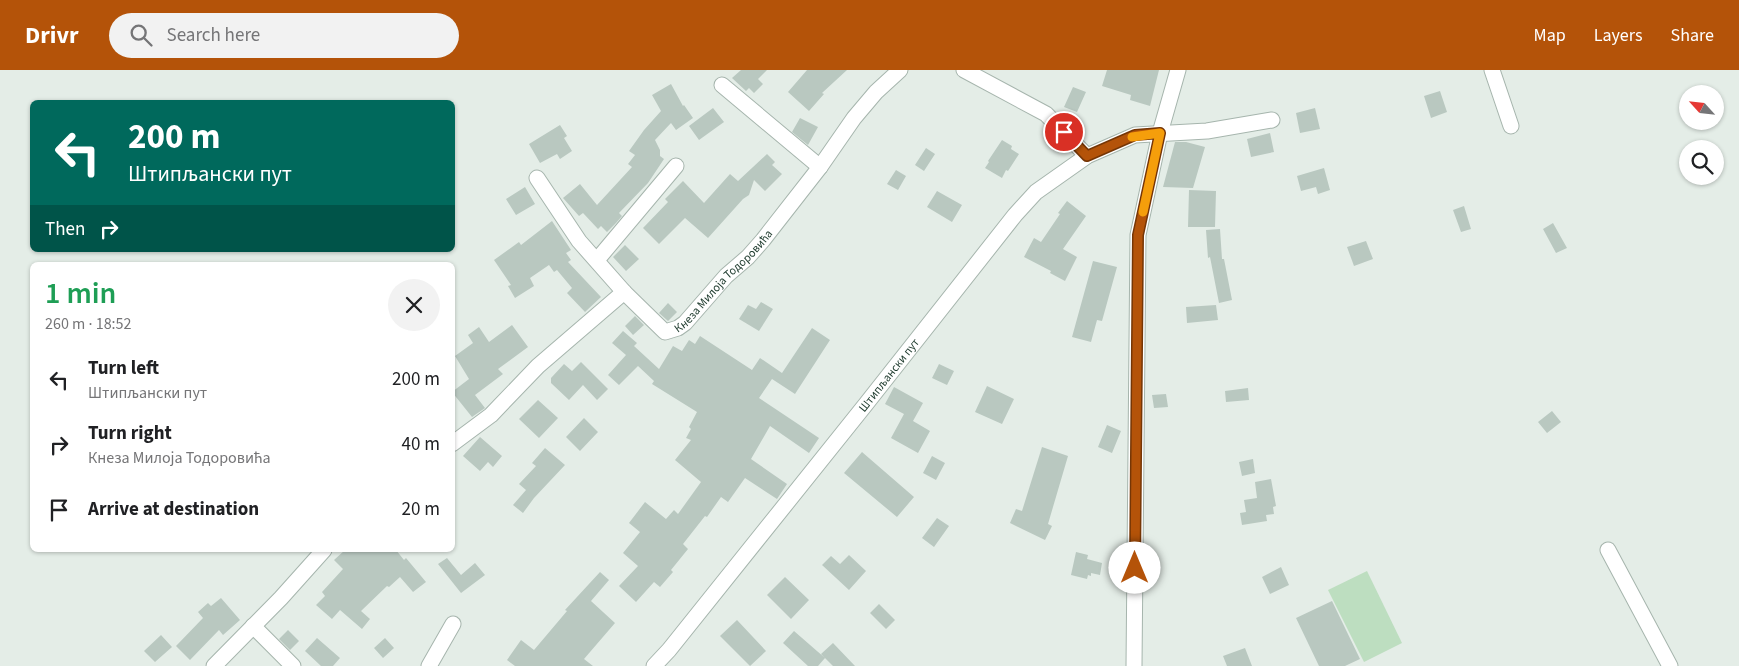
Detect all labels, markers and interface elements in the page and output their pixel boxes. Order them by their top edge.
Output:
search box [109,13,459,58]
text: Drivr [25,18,79,53]
icon: search [127,21,155,49]
text: Search here [167,22,260,49]
text: Map [1534,23,1566,48]
text: Layers [1594,23,1643,48]
text: Share [1671,23,1714,48]
north arrow [1679,85,1724,130]
map controls [1679,85,1724,185]
pin [1043,111,1085,153]
text: 200 m [128,112,220,162]
icon: arrive [1050,118,1078,146]
icon: left [45,120,110,185]
button: search [1679,140,1724,185]
text: Штипљански пут [128,158,292,190]
icon: right [95,215,123,243]
text: Then [45,216,85,243]
street label: Кнеза Милоја Тодоровића [670,226,777,337]
text: 1 min [45,272,116,315]
button: close [388,279,440,331]
text: 260 m · 18:52 [45,313,132,335]
street label: Штипљански пут [854,334,924,415]
text: Turn left [88,355,159,382]
icon: left [45,366,73,394]
text: 200 m [392,366,440,393]
text: Штипљански пут [88,382,207,404]
text: Turn right [88,420,172,447]
icon: right [45,431,73,459]
text: 40 m [402,431,440,458]
text: Кнеза Милоја Тодоровића [88,447,271,469]
icon: arrive [45,496,73,524]
text: Arrive at destination [88,496,259,523]
text: 20 m [402,496,440,523]
position arrow [1108,541,1160,593]

